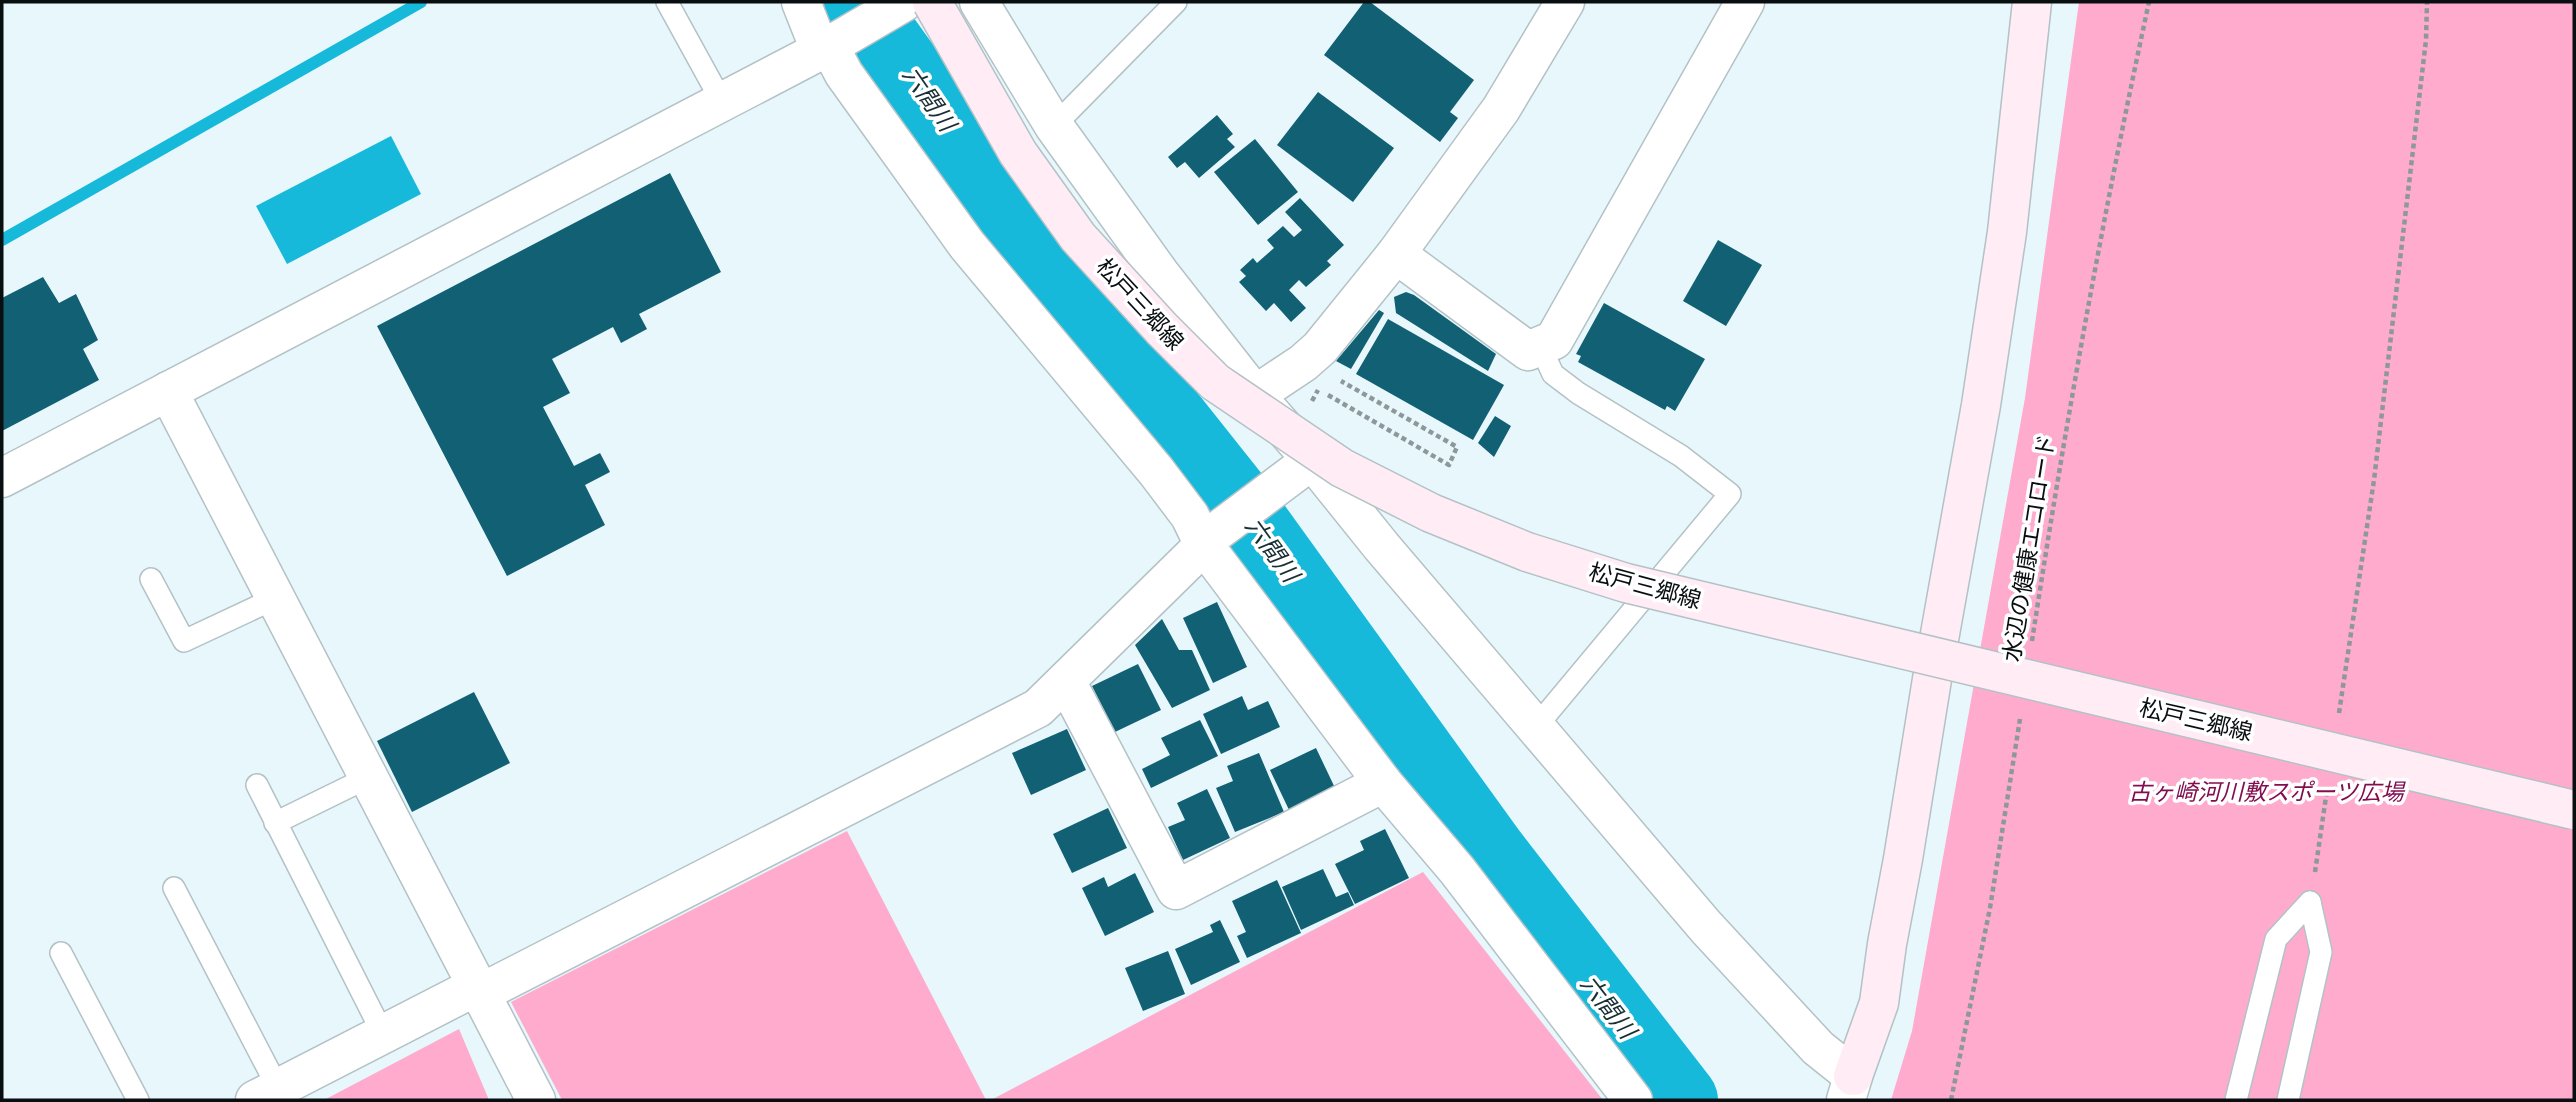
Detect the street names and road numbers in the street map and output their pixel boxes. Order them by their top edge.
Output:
street label: 松戸三郷線 [1091,252,1189,356]
street label: 水辺の健康エコロード [1997,432,2061,664]
street label: 松戸三郷線 [1586,558,1704,614]
street label: 松戸三郷線 [2137,693,2255,747]

